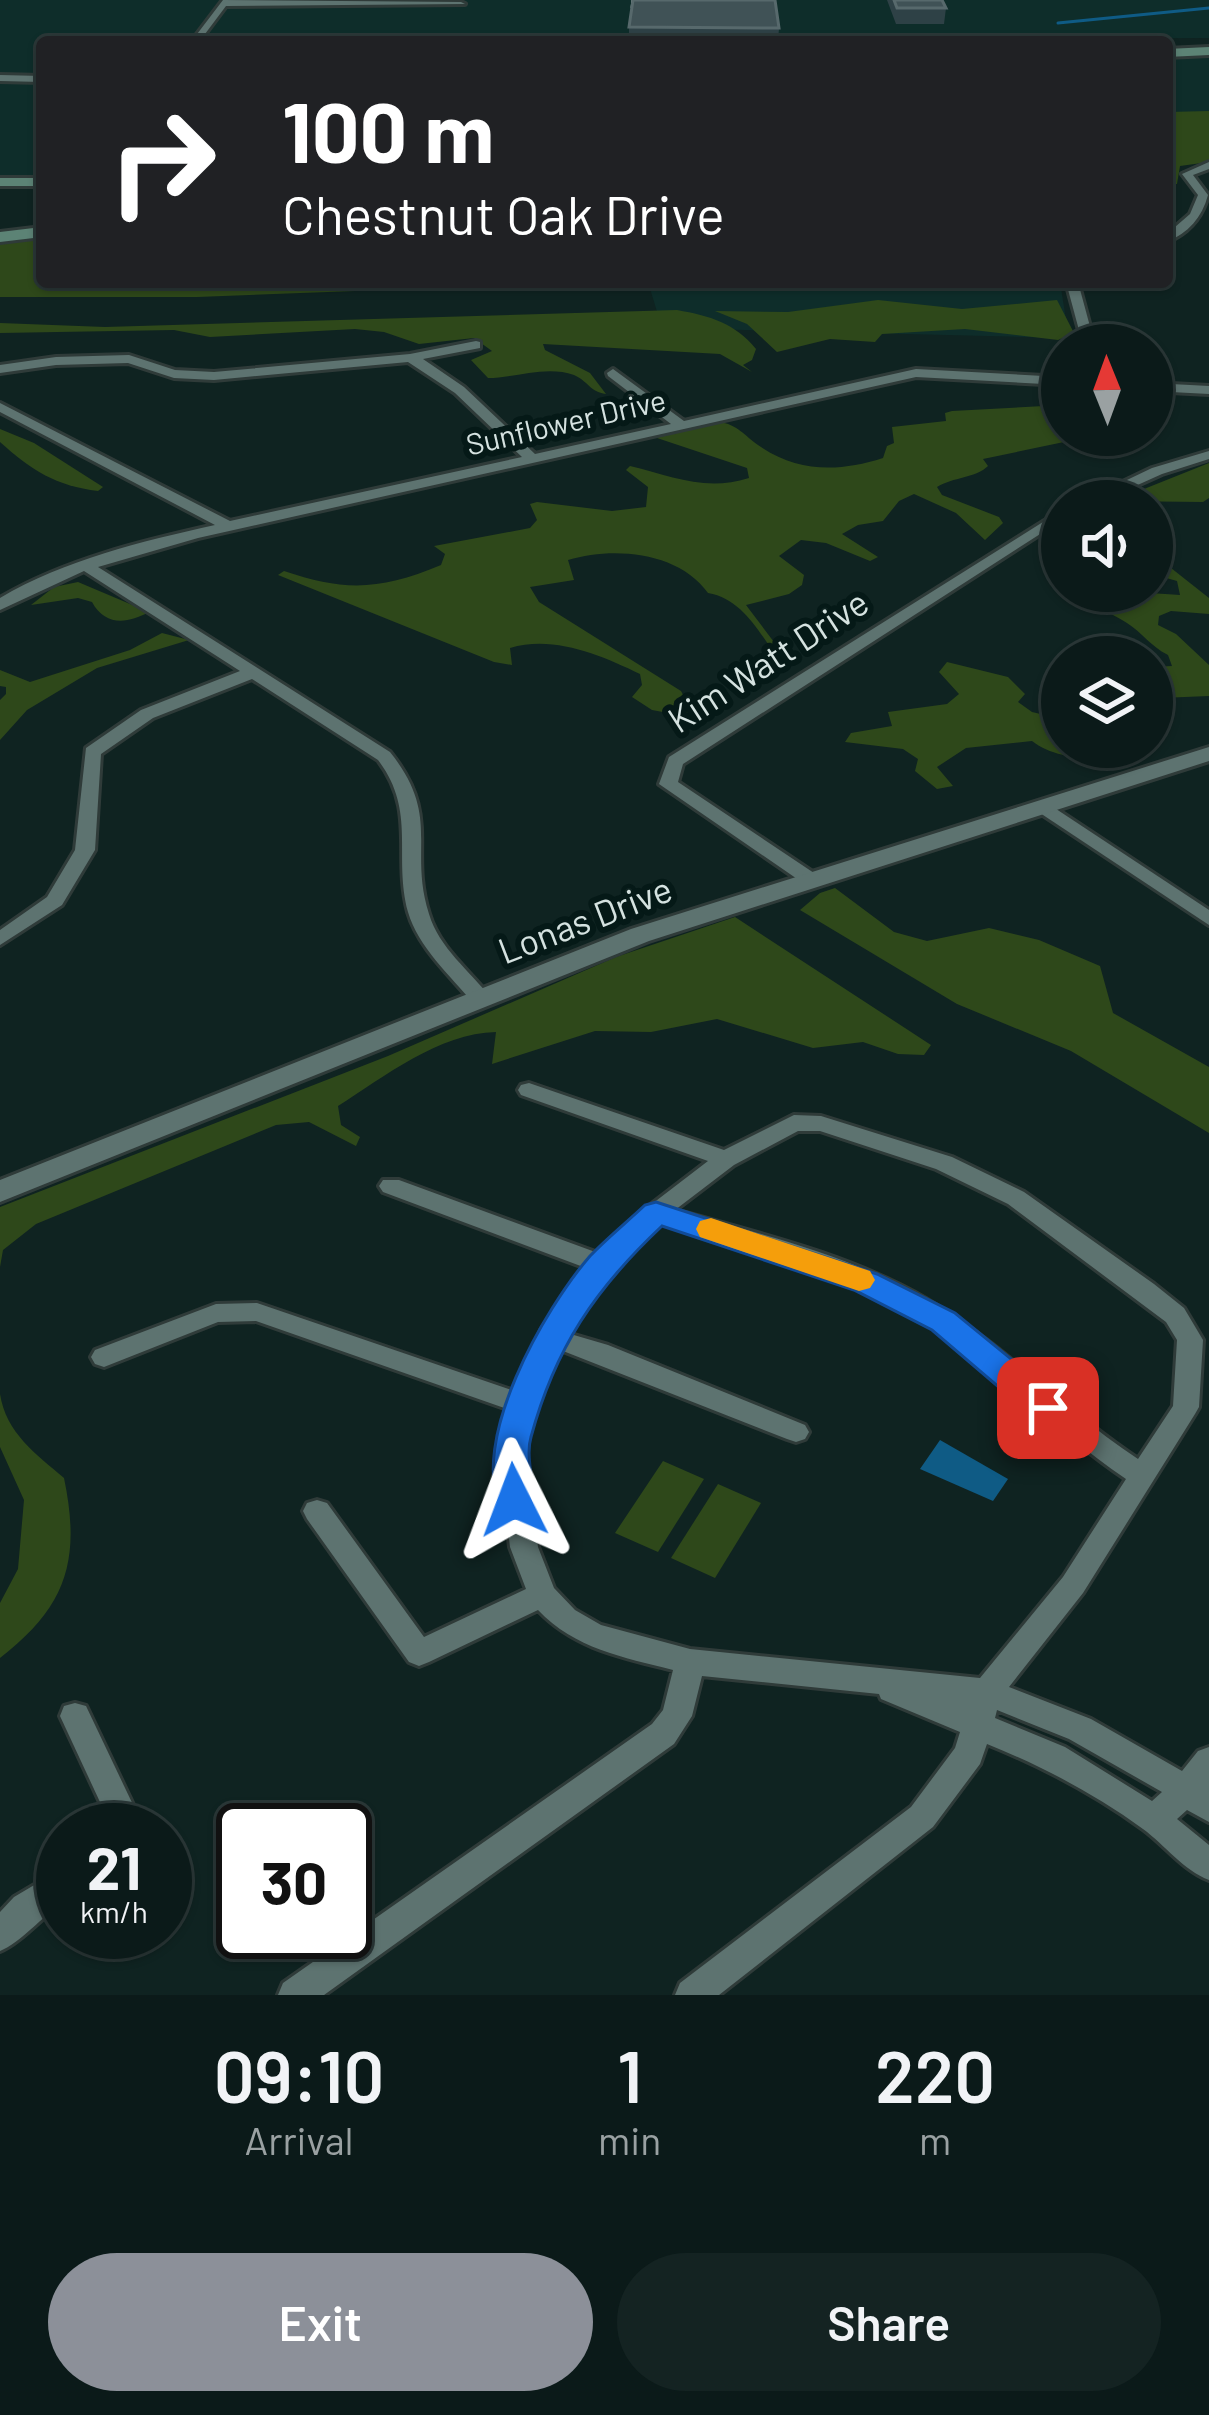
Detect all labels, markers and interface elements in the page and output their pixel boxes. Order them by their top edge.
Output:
text: 100 m [282,79,494,180]
icon: right [84,84,240,240]
text: Chestnut Oak Drive [282,181,725,246]
north arrow [1041,324,1173,456]
map controls [1041,324,1173,768]
street label: Sunflower Drive [462,381,669,462]
button: sound [1041,480,1173,612]
street label: Kim Watt Drive [659,579,875,740]
button: layers [1041,636,1173,768]
street label: Lonas Drive [492,866,677,971]
pin [997,1357,1099,1459]
icon: arrive [1015,1375,1081,1441]
position arrow [451,1437,577,1563]
speed limit sign: 30 [216,1803,372,1959]
text: 21 [87,1830,141,1902]
text: km/h [80,1893,148,1929]
text: 09:10 [214,2031,384,2117]
text: 1 [617,2031,642,2117]
text: 220 [875,2031,995,2117]
text: Arrival [245,2116,354,2163]
text: min [598,2116,661,2163]
text: m [919,2116,951,2163]
button: Exit [48,2253,593,2391]
button: Share [617,2253,1161,2391]

